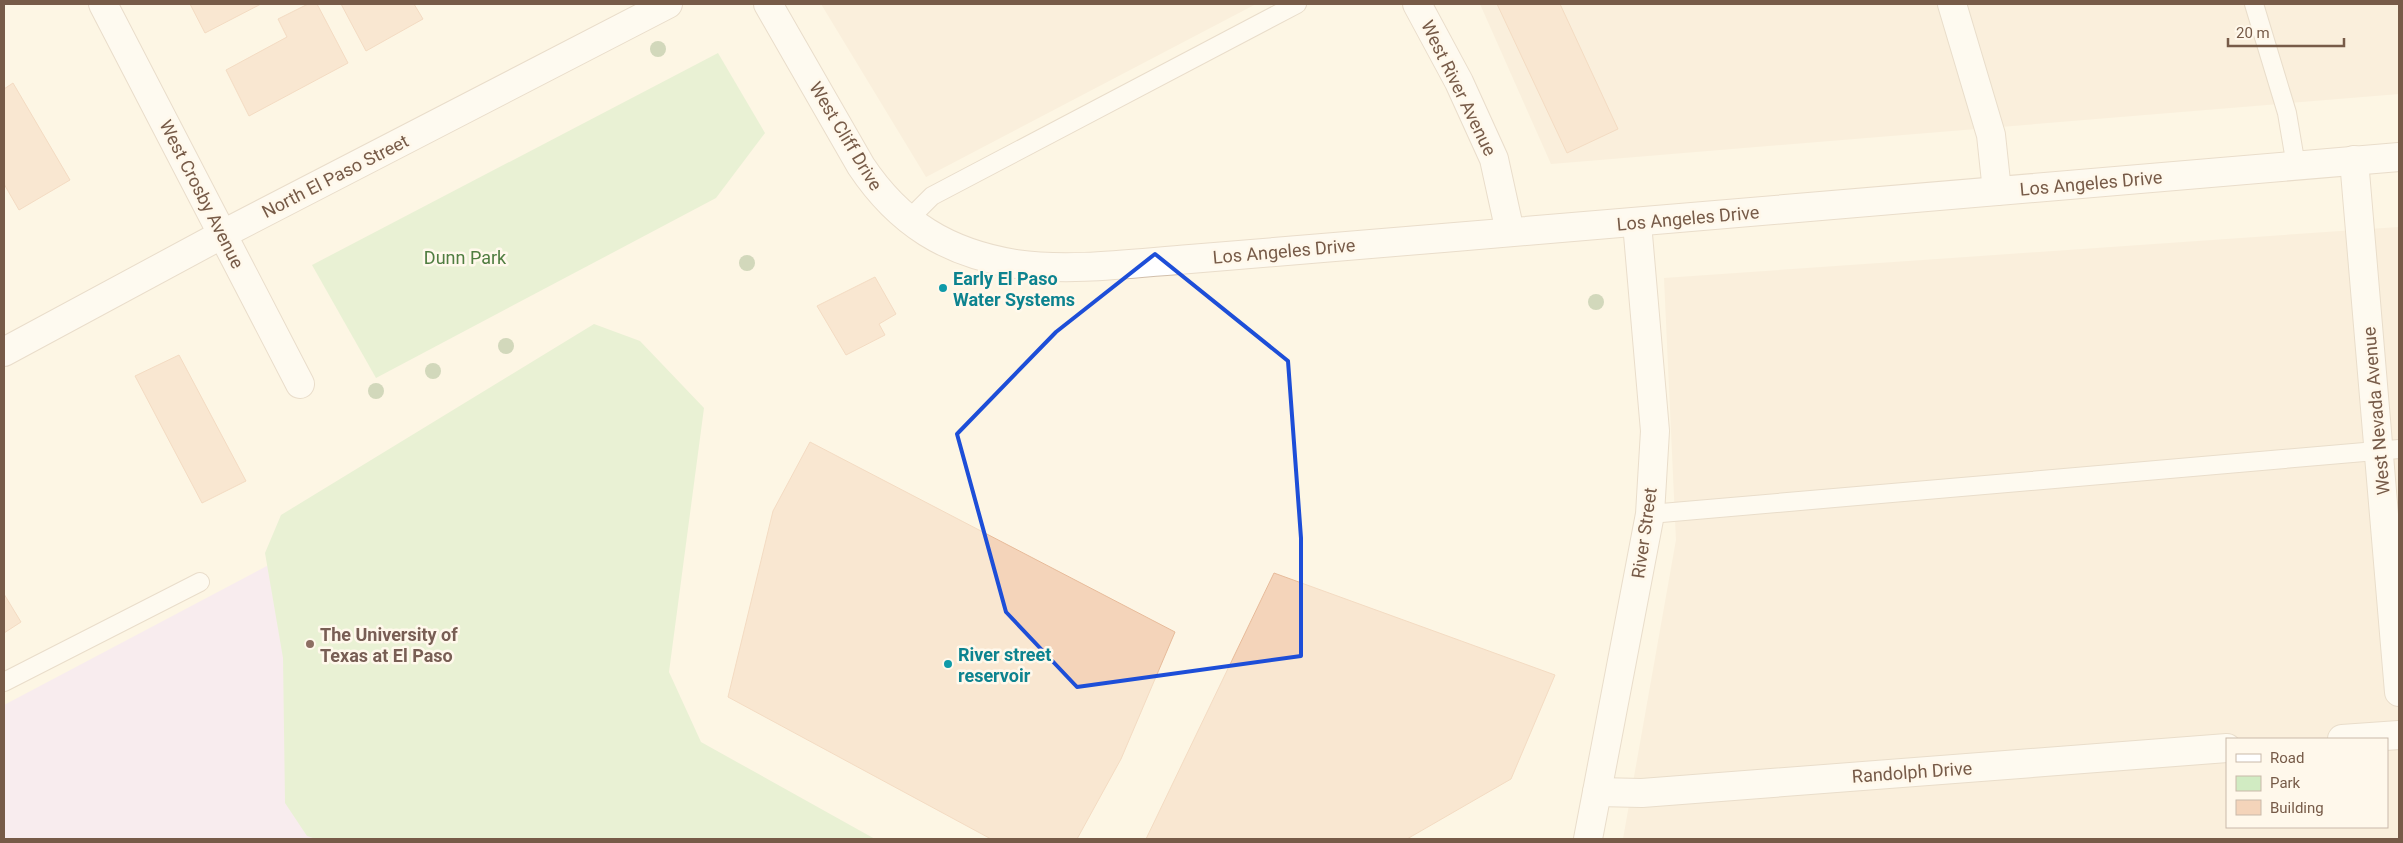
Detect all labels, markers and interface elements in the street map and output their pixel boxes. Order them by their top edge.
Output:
scale bar [2228,15,2344,47]
street label: West River Avenue [1417,17,1501,159]
text: 20 m [2236,24,2270,42]
street label: West Cliff Drive [805,78,887,194]
street label: West Crosby Avenue [155,116,249,272]
street label: North El Paso Street [258,130,412,222]
street label: Los Angeles Drive [2019,166,2163,200]
street label: Los Angeles Drive [1616,201,1760,235]
street label: Los Angeles Drive [1212,234,1356,268]
park label: Dunn Park [424,247,507,268]
place label: Early El Paso Water Systems [953,268,1075,310]
marker: Early El Paso Water Systems [937,282,949,294]
street label: West Nevada Avenue [2358,326,2394,496]
street label: River Street [1627,486,1661,580]
place label: The University of Texas at El Paso [320,624,458,666]
marker: The University of Texas at El Paso [304,638,316,650]
place label: River street reservoir [958,644,1051,686]
marker: River street reservoir [942,658,954,670]
legend [2226,738,2388,828]
text: Road [2270,749,2304,767]
street label: Randolph Drive [1851,757,1973,787]
text: Park [2270,774,2301,792]
text: Building [2270,799,2324,817]

